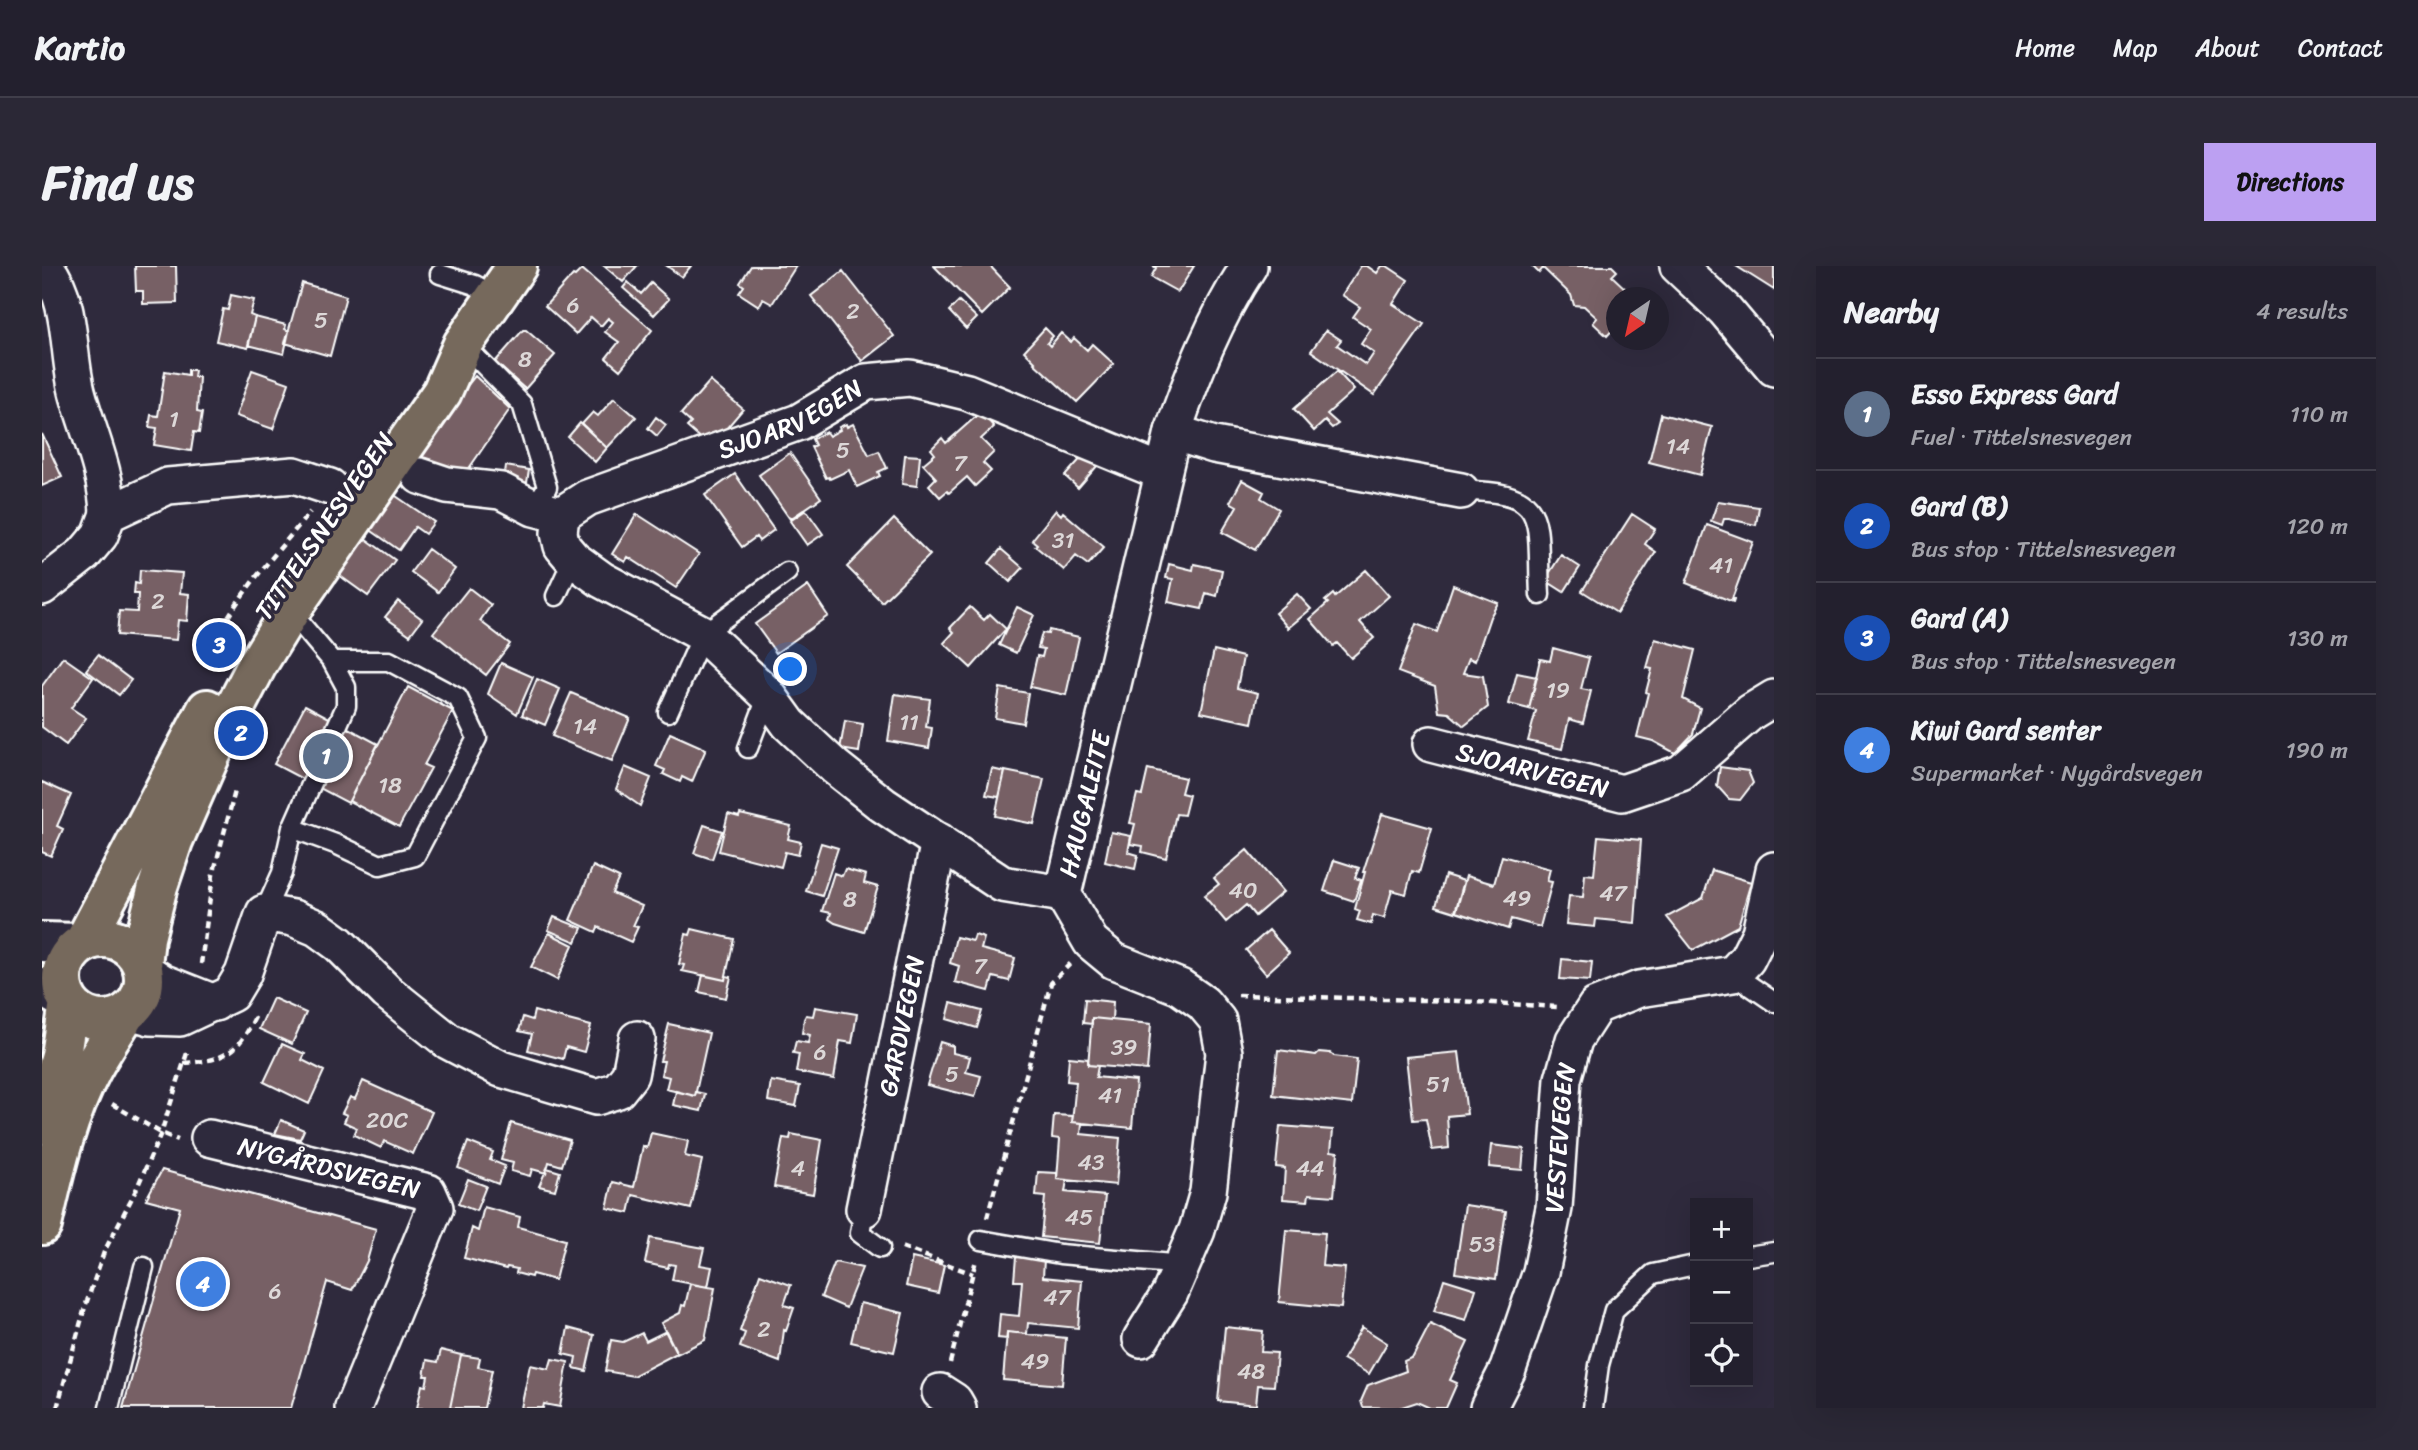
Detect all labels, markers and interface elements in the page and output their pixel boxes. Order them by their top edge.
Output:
text: Kartio [35,19,125,77]
text: Home [2015,27,2075,69]
text: Map [2113,27,2157,69]
text: About [2195,27,2260,69]
text: Contact [2298,27,2383,69]
text: Find us [42,139,194,226]
button: Directions [2204,143,2376,221]
house number: 6 [566,285,580,326]
text: Nearby [1844,285,1939,339]
north arrow [1606,287,1669,350]
house number: 2 [846,291,860,332]
text: 4 results [2256,291,2348,332]
house number: 5 [314,300,328,341]
house number: 8 [518,339,532,380]
street label: SJOARVEGEN [711,366,872,472]
text: Esso Express Gard [1911,371,2118,417]
text: 1 [1862,394,1872,435]
text: 110 m [2290,394,2348,435]
house number: 1 [169,399,179,440]
text: Fuel · Tittelsnesvegen [1911,417,2132,458]
street label: TITTELSNESVEGEN [242,422,406,630]
house number: 14 [1666,426,1690,467]
house number: 5 [836,430,850,471]
house number: 7 [953,443,968,484]
text: Gard (B) [1911,483,2006,529]
text: 2 [1860,506,1874,547]
text: 120 m [2287,506,2348,547]
house number: 31 [1052,520,1074,561]
text: Bus stop · Tittelsnesvegen [1911,529,2176,570]
house number: 41 [1709,545,1733,586]
house number: 2 [151,581,165,622]
text: Gard (A) [1911,595,2007,641]
text: 3 [1861,618,1873,659]
text: 130 m [2287,618,2348,659]
pin: 3 [196,619,242,671]
text: Bus stop · Tittelsnesvegen [1911,641,2176,682]
your location [773,652,807,686]
house number: 19 [1546,670,1570,711]
house number: 11 [899,702,919,743]
house number: 14 [573,706,597,747]
pin: 2 [218,707,264,759]
text: Kiwi Gard senter [1911,707,2100,753]
street label: HAUGALEITE [1045,725,1124,882]
street label: SJOARVEGEN [1451,728,1614,812]
pin: 1 [303,730,349,782]
text: 4 [1860,730,1874,771]
text: 190 m [2286,730,2348,771]
text: Supermarket · Nygårdsvegen [1911,753,2203,794]
house number: 18 [378,765,402,806]
house number: 40 [1229,870,1257,911]
house number: 47 [1599,873,1629,914]
house number: 49 [1503,878,1531,919]
house number: 8 [843,879,857,920]
house number: 7 [973,946,988,987]
street label: GARDVEGEN [864,951,938,1101]
house number: 39 [1111,1027,1137,1068]
house number: 6 [813,1032,827,1073]
house number: 5 [945,1054,959,1095]
street label: VESTEVEGEN [1531,1057,1590,1214]
house number: 51 [1426,1064,1450,1105]
house number: 41 [1098,1075,1122,1116]
house number: 20C [366,1100,409,1141]
street label: NYGÅRDSVEGEN [233,1123,426,1212]
house number: 43 [1077,1142,1105,1183]
house number: 4 [791,1148,805,1189]
house number: 44 [1296,1148,1324,1189]
house number: 45 [1065,1197,1093,1238]
map controls [1690,1198,1753,1387]
button: + [1690,1198,1753,1261]
house number: 53 [1469,1224,1496,1265]
pin: 4 [180,1258,226,1310]
button: − [1690,1261,1753,1324]
house number: 6 [268,1271,282,1312]
house number: 47 [1043,1277,1073,1318]
house number: 2 [757,1309,771,1350]
button: locate [1690,1324,1753,1387]
house number: 49 [1021,1341,1049,1382]
house number: 48 [1237,1351,1265,1392]

